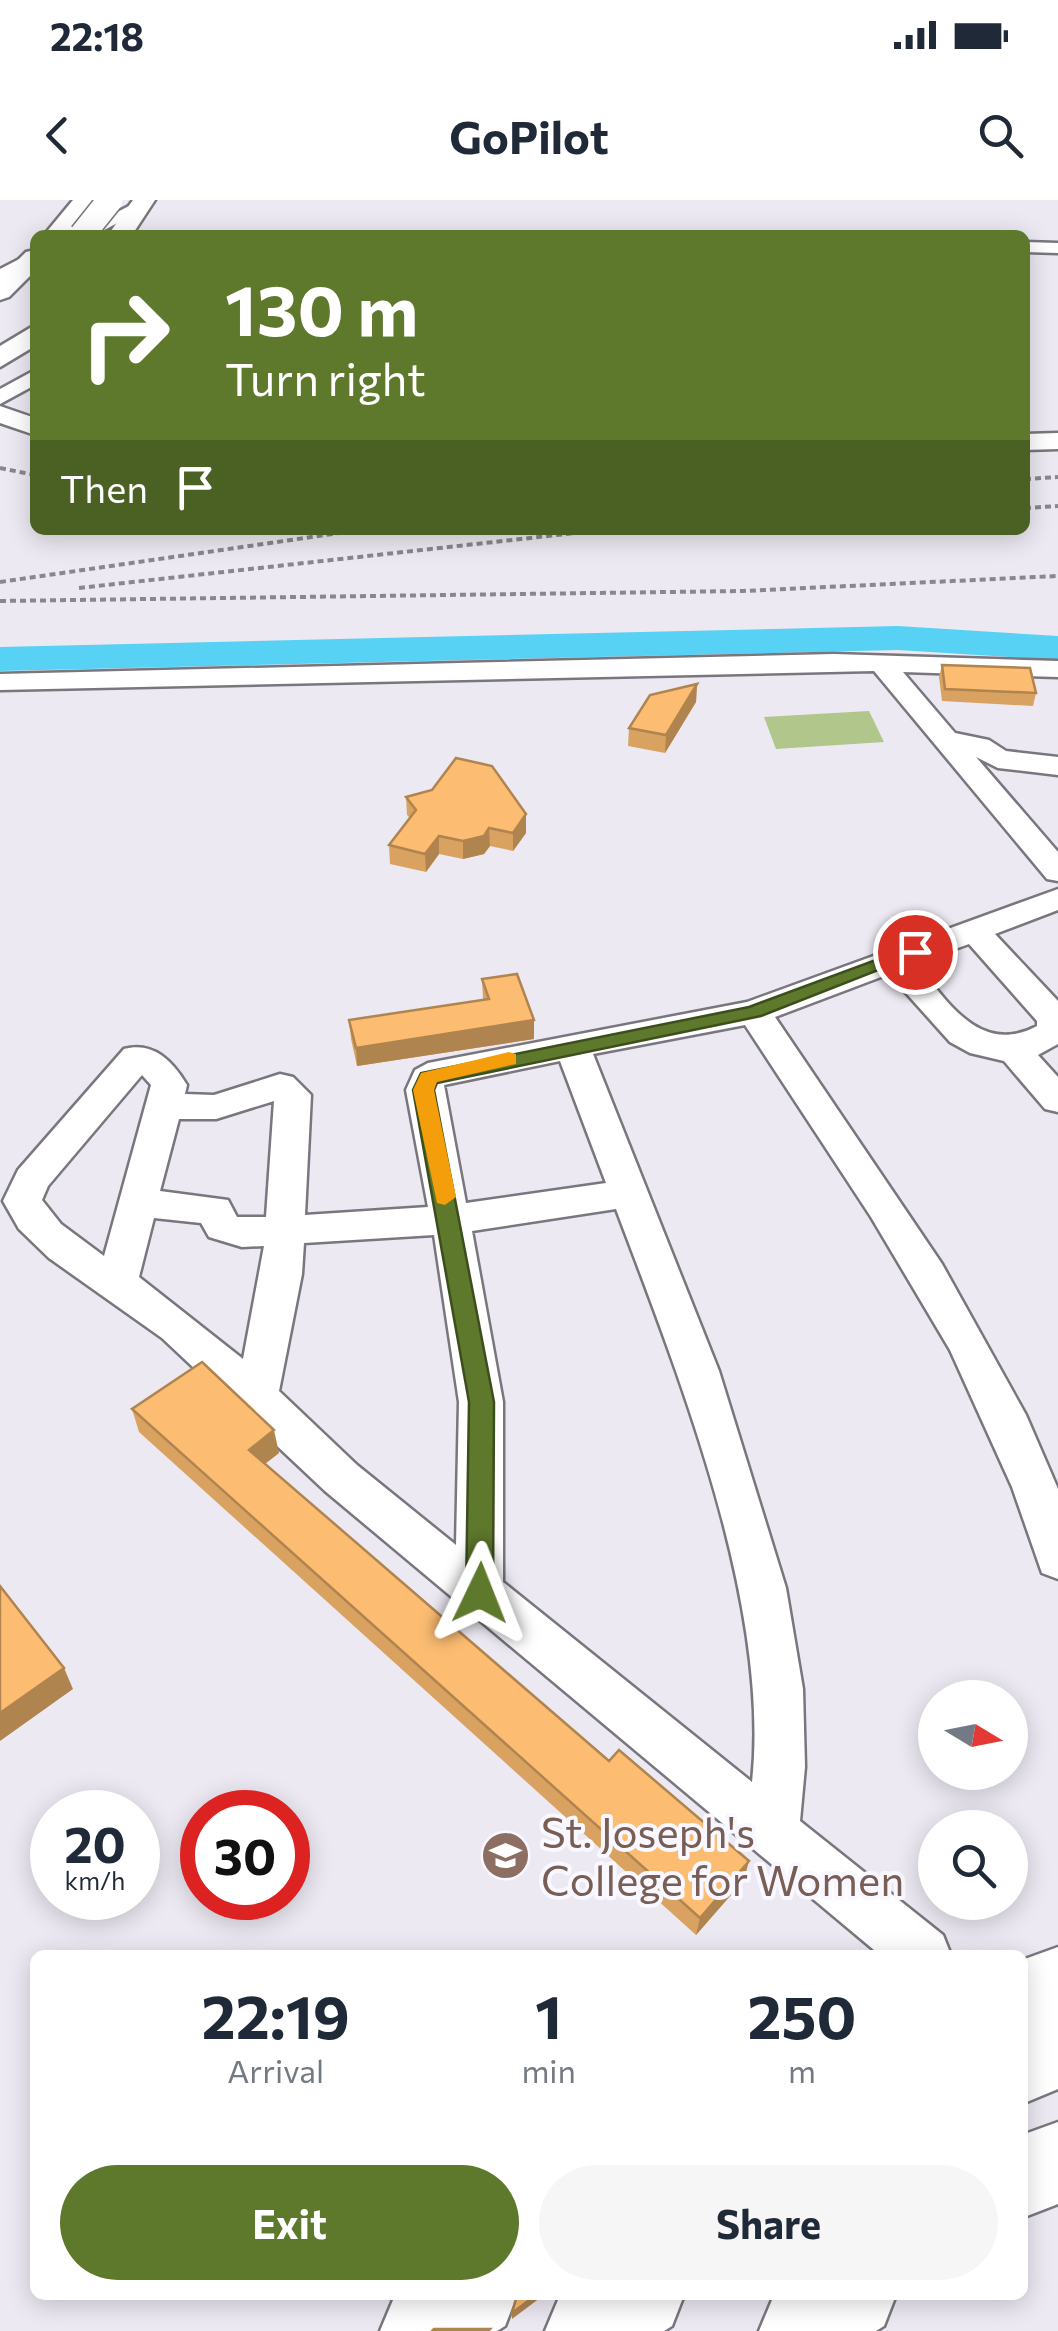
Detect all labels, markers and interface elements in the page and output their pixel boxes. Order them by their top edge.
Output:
text: 22:18 [50,12,144,59]
icon: back [30,108,85,163]
text: GoPilot [449,108,609,163]
icon: search [973,108,1028,163]
text: 130 m [225,265,418,350]
icon: right [60,270,190,400]
text: Turn right [225,350,426,405]
icon: arrive [168,460,223,515]
text: Then [60,464,148,511]
pin [873,910,958,995]
icon: arrive [888,925,943,980]
position arrow [428,1541,532,1645]
north arrow [918,1680,1028,1790]
map controls [918,1680,1028,1920]
speed limit sign: 30 [180,1790,310,1920]
place label: St. Joseph's College for Women [541,1805,904,1905]
button: search [918,1810,1028,1920]
text: 20 [64,1812,126,1873]
school or university icon: St. Joseph's College for Women [480,1829,532,1881]
text: km/h [65,1865,125,1895]
text: 22:19 [202,1978,350,2051]
text: 1 [535,1978,562,2051]
text: 250 [747,1978,856,2051]
text: Arrival [227,2050,324,2090]
text: min [521,2050,576,2090]
text: m [788,2050,816,2090]
button: Exit [60,2165,519,2280]
button: Share [539,2165,998,2280]

